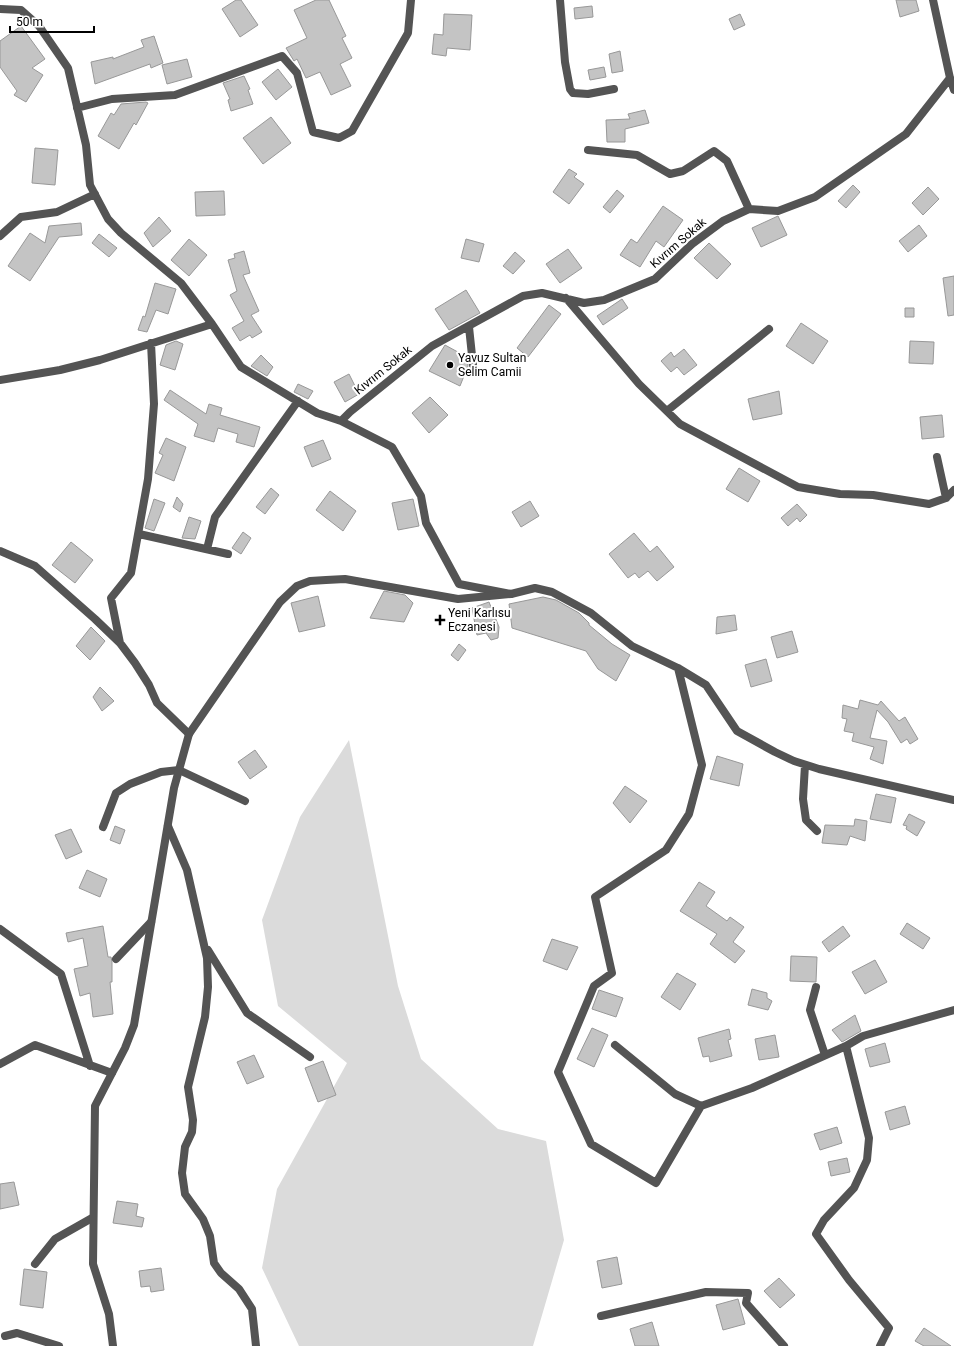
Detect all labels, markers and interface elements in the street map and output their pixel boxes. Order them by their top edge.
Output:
scale bar [10,8,94,34]
text: 50 m [16,15,43,29]
street label: Kıvrım Sokak [647,214,710,271]
street label: Kıvrım Sokak [352,342,415,397]
place label: Yavuz Sultan Selim Camii [458,351,526,379]
marker: Yavuz Sultan Selim Camii [445,360,455,370]
place label: Yeni Karlısu Eczanesi [448,606,511,634]
marker: Yeni Karlısu Eczanesi [435,615,445,625]

